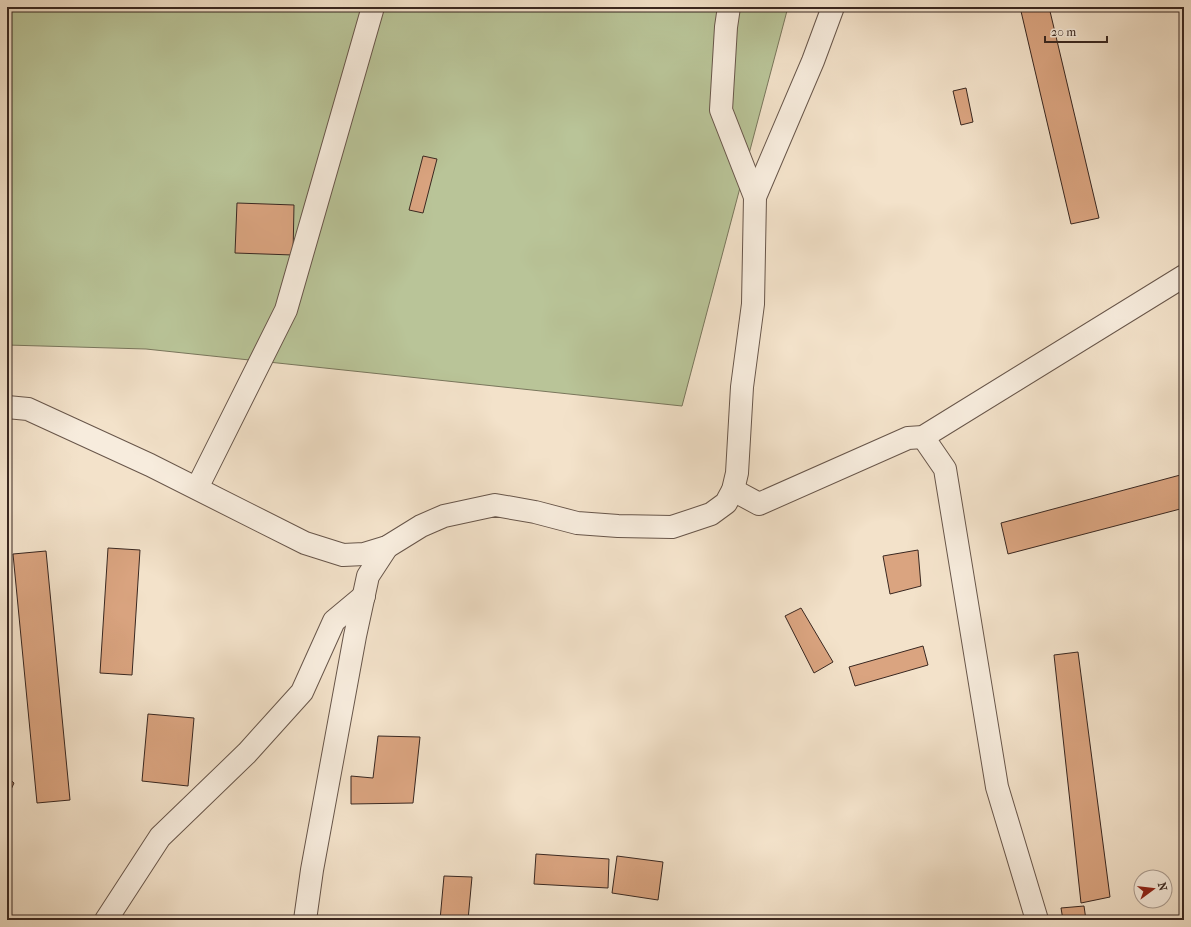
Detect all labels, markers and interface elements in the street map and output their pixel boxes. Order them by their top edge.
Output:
scale bar [1045,18,1107,44]
text: 20 m [1051,25,1076,39]
north arrow [1133,869,1173,909]
text: N [1155,881,1170,893]

